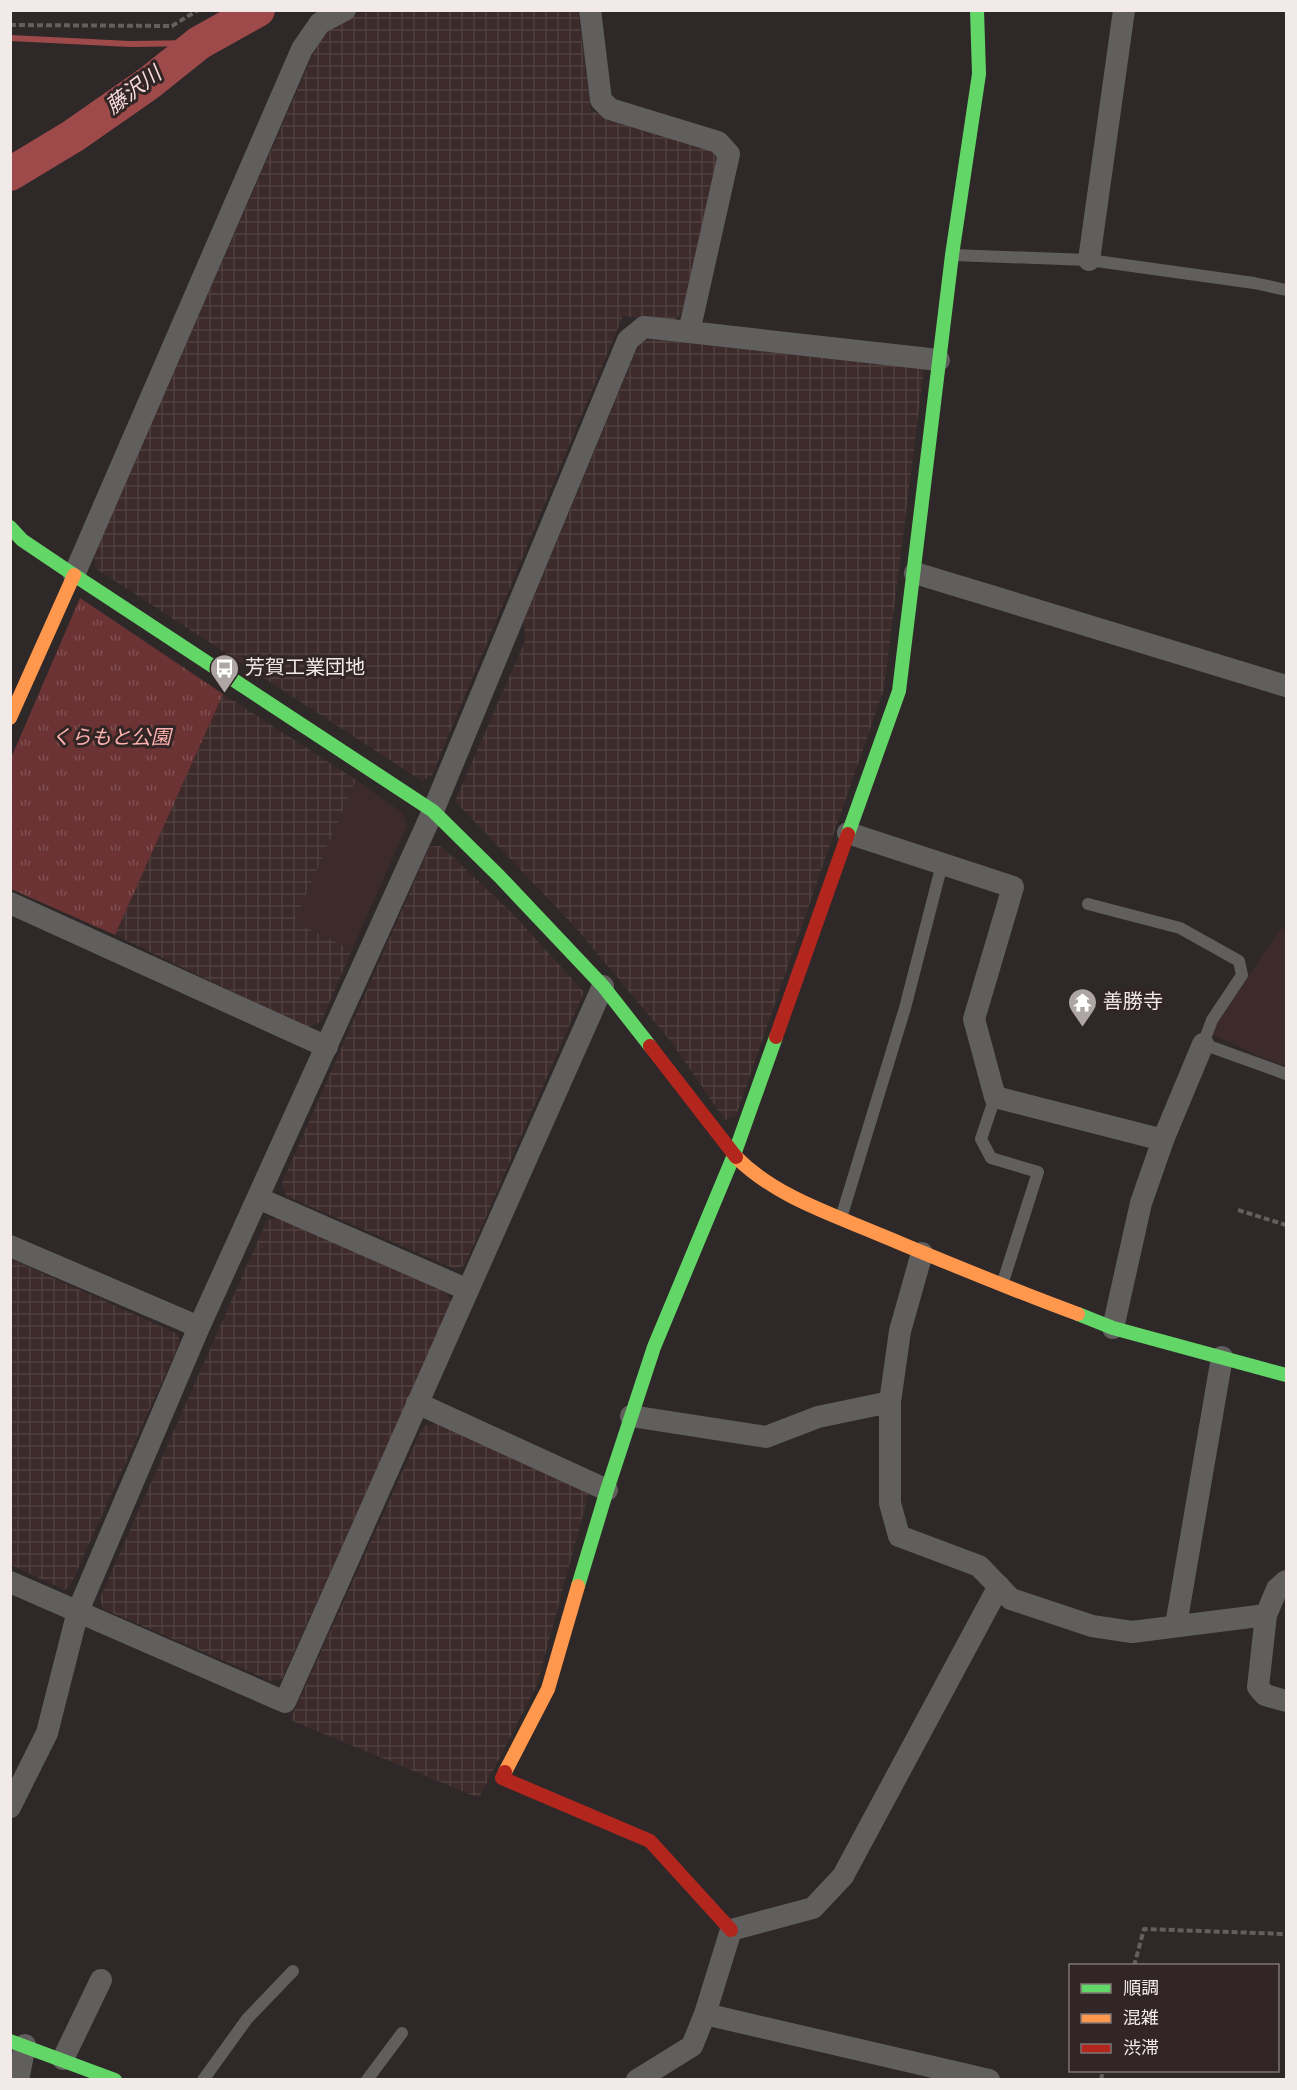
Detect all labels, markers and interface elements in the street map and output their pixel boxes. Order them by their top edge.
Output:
water label: 藤沢川 [99,58,170,123]
bus stop icon: 芳賀工業団地 [208,652,240,694]
place label: 芳賀工業団地 [245,653,365,683]
park label: くらもと公園 [51,723,174,753]
temple icon: 善勝寺 [1066,986,1098,1028]
place label: 善勝寺 [1103,987,1163,1017]
legend [1069,1964,1279,2072]
text: 順調 [1123,1975,1159,2002]
text: 混雑 [1123,2005,1159,2032]
text: 渋滞 [1123,2035,1159,2062]

